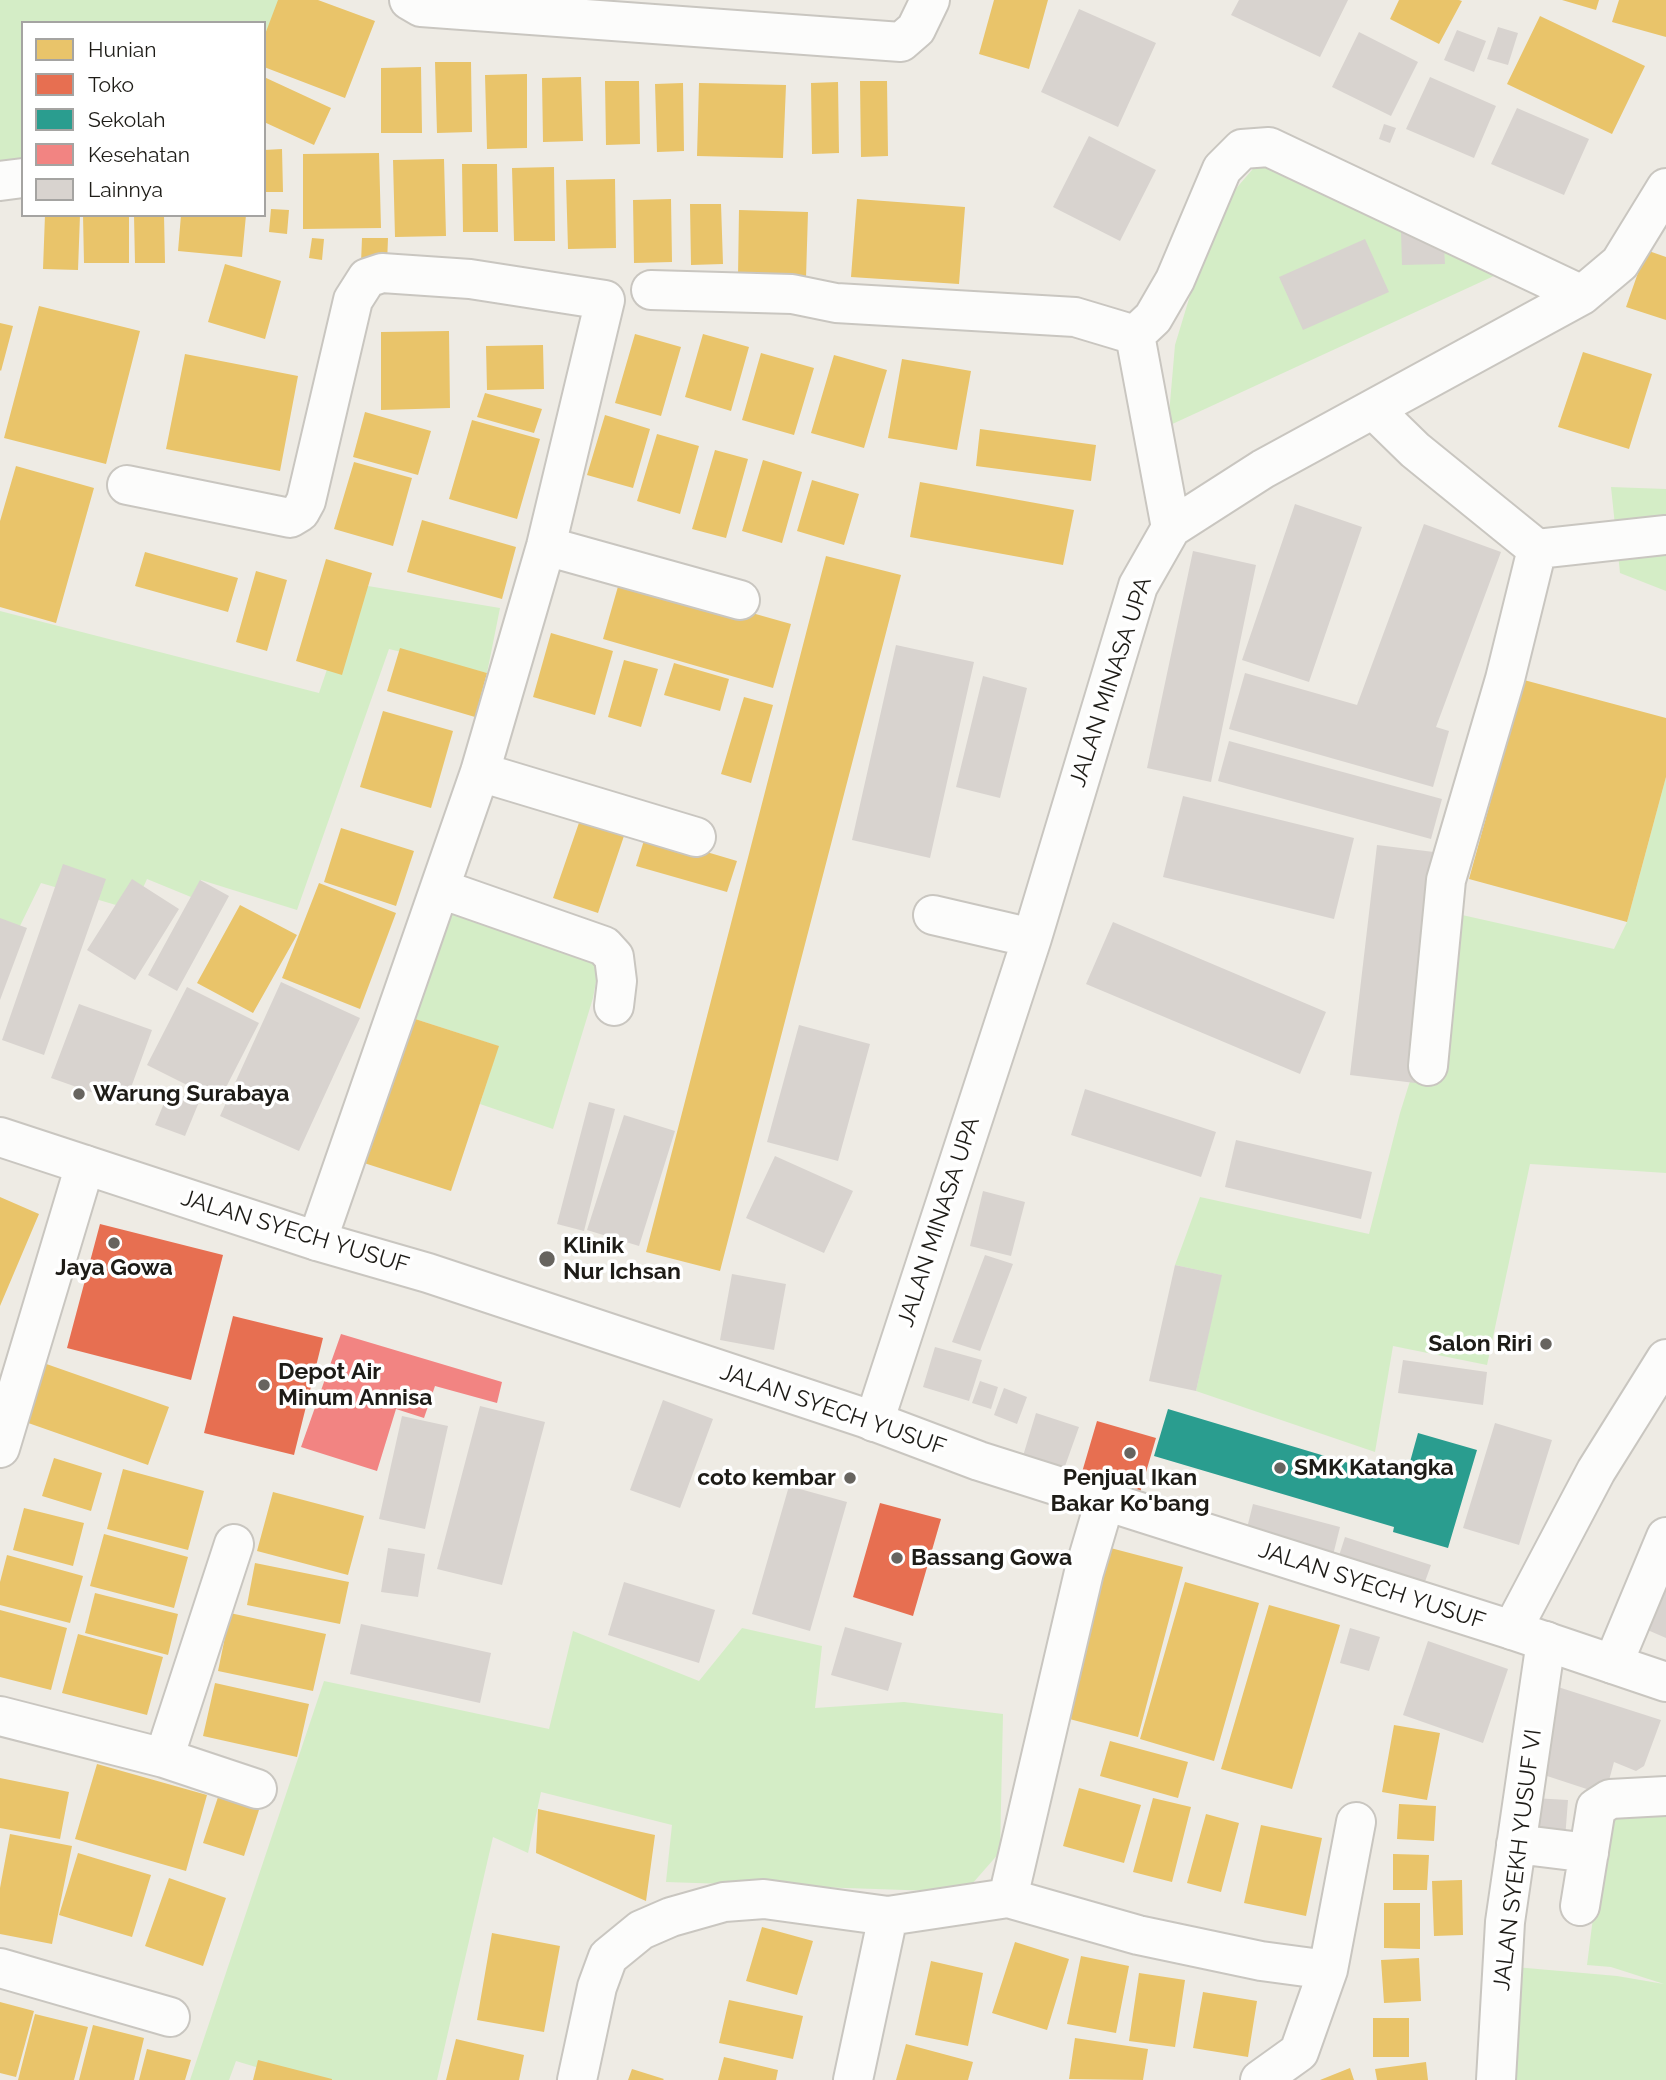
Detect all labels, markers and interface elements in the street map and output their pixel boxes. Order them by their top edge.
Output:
legend [21,21,266,217]
text: Hunian [88,37,156,62]
text: Toko [88,72,134,97]
text: Sekolah [88,107,166,132]
text: Kesehatan [88,142,190,167]
text: Lainnya [88,177,163,202]
street label: JALAN MINASA UPA [1064,574,1158,790]
place label: Warung Surabaya [93,1080,289,1108]
marker: Warung Surabaya [71,1086,87,1102]
street label: JALAN MINASA UPA [892,1114,986,1330]
street label: JALAN SYECH YUSUF [178,1184,412,1280]
place label: Klinik Nur Ichsan [563,1232,681,1286]
marker: Jaya Gowa [106,1235,122,1251]
marker: Klinik Nur Ichsan [537,1249,557,1269]
place label: Jaya Gowa [55,1254,173,1282]
place label: Salon Riri [1428,1330,1532,1358]
marker: Salon Riri [1538,1336,1554,1352]
place label: Depot Air Minum Annisa [278,1358,432,1412]
street label: JALAN SYECH YUSUF [717,1358,949,1462]
marker: Depot Air Minum Annisa [256,1377,272,1393]
marker: Penjual Ikan Bakar Ko'bang [1122,1445,1138,1461]
place label: SMK Katangka [1294,1454,1454,1482]
marker: SMK Katangka [1272,1460,1288,1476]
place label: coto kembar [697,1464,836,1492]
place label: Penjual Ikan Bakar Ko'bang [1051,1464,1209,1518]
marker: coto kembar [842,1470,858,1486]
street label: JALAN SYECH YUSUF [1255,1536,1489,1636]
place label: Bassang Gowa [911,1544,1072,1572]
marker: Bassang Gowa [889,1550,905,1566]
street label: JALAN SYEKH YUSUF VI [1488,1728,1548,1992]

